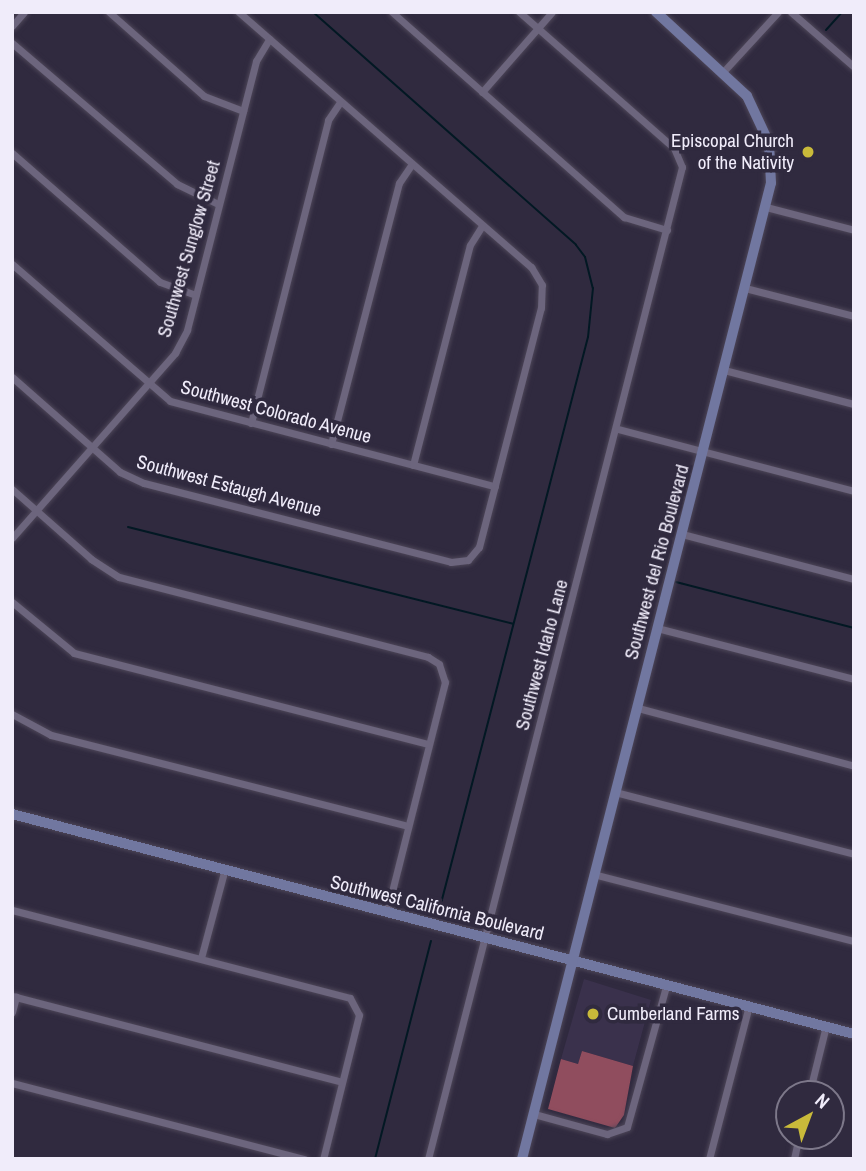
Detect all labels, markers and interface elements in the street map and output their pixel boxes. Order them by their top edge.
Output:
place label: Episcopal Church of the Nativity [671,130,794,174]
marker: Episcopal Church of the Nativity [800,144,816,160]
street label: Southwest Sunglow Street [153,158,225,340]
street label: Southwest Colorado Avenue [178,375,374,449]
street label: Southwest Estaugh Avenue [134,450,324,522]
street label: Southwest del Rio Boulevard [620,462,694,662]
street label: Southwest Idaho Lane [511,577,573,733]
street label: Southwest California Boulevard [328,870,546,946]
place label: Cumberland Farms [607,1003,740,1025]
marker: Cumberland Farms [585,1006,601,1022]
north arrow [775,1080,845,1150]
text: N [810,1087,835,1114]

